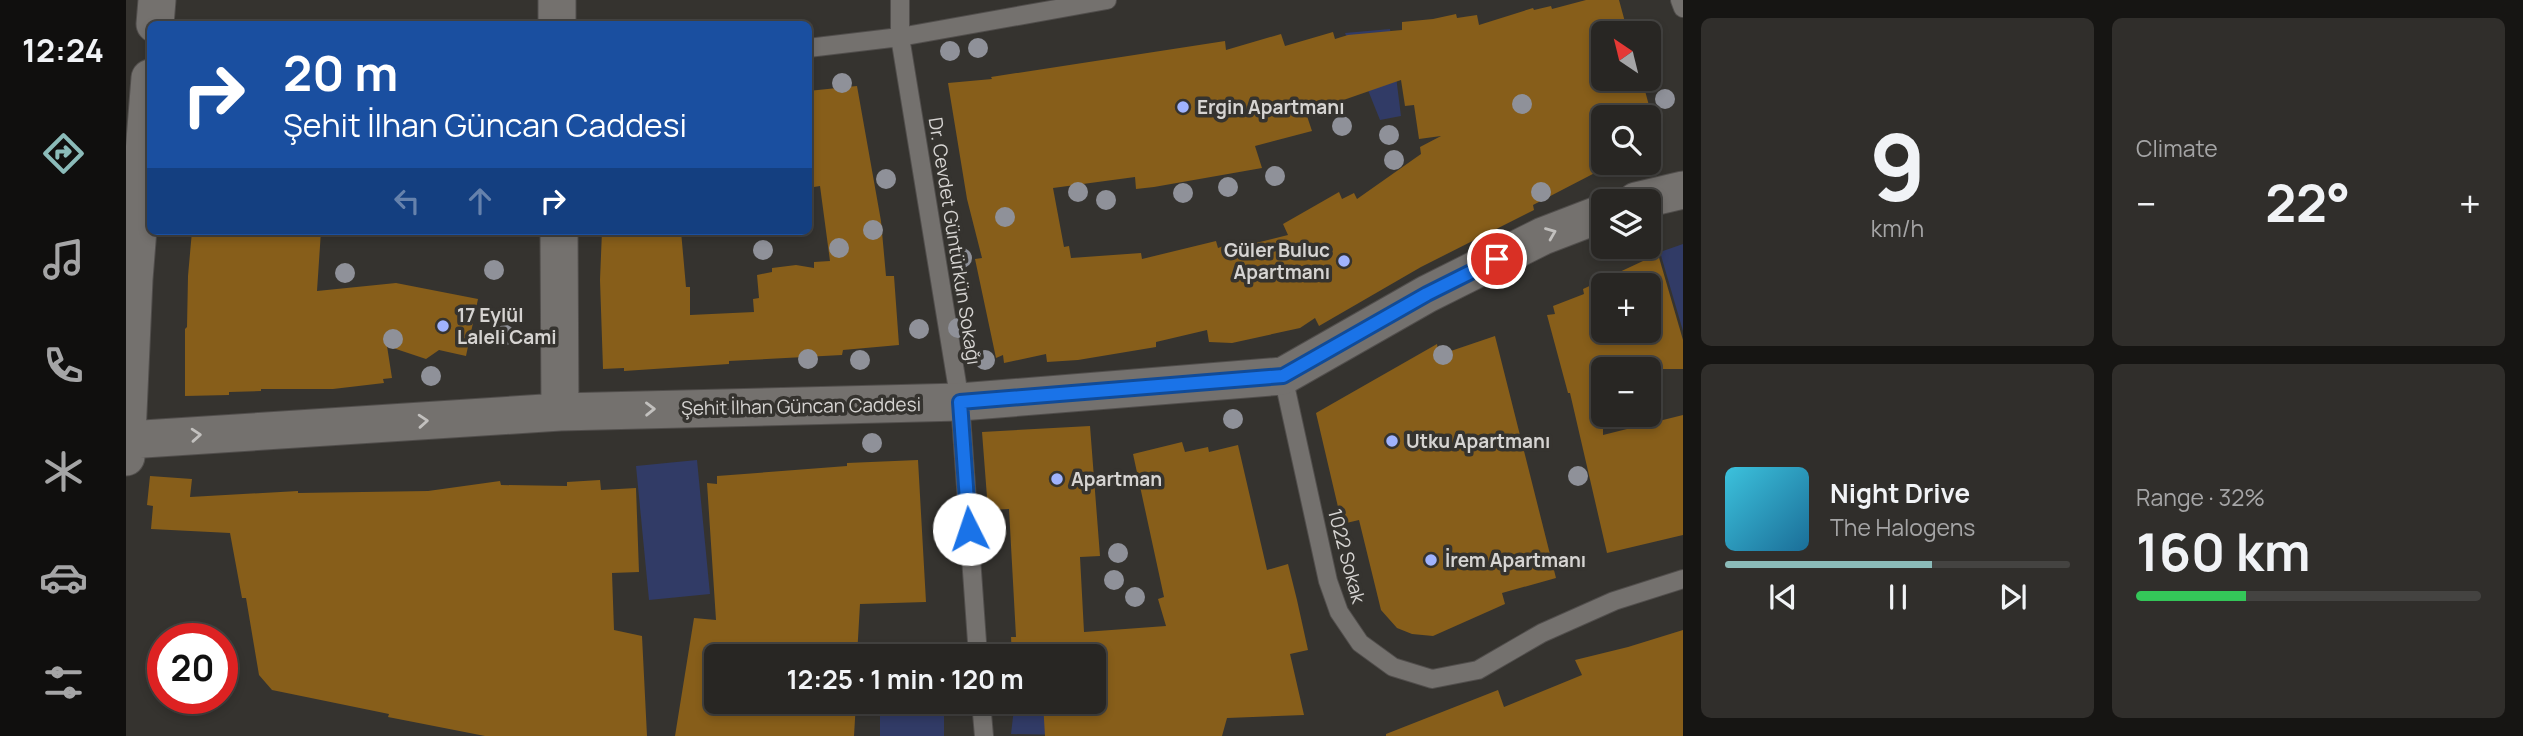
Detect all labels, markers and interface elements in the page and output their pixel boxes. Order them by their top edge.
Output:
north arrow [1591,21,1661,91]
map controls [1591,21,1661,427]
text: 12:24 [22,28,104,72]
text: 20 m [283,39,398,106]
icon: right [168,49,259,140]
place label: Ergin Apartmanı [1197,94,1344,120]
marker: Ergin Apartmanı [1175,99,1191,115]
text: Şehit İlhan Güncan Caddesi [283,103,687,147]
text: 9 [1869,104,1926,228]
button: search [1591,105,1661,175]
street label: Dr. Cevdet Güntürkün Sokağı [923,115,987,367]
icon: directions [39,129,88,178]
text: Climate [2136,132,2218,164]
text: 22° [2265,167,2350,238]
text: − [2136,177,2157,229]
text: + [2459,177,2481,229]
icon: left [388,182,426,220]
icon: ahead [461,182,499,220]
icon: right [534,182,572,220]
button: layers [1591,189,1661,259]
text: km/h [1871,212,1924,244]
one-way arrow [1545,228,1557,242]
pin [1467,229,1527,289]
icon: music [39,235,88,284]
place label: Güler Buluc Apartmanı [1224,237,1330,285]
icon: arrive [1478,240,1516,278]
marker: Güler Buluc Apartmanı [1336,253,1352,269]
button: + [1591,273,1661,343]
place label: 17 Eylül Laleli Cami [457,302,557,350]
marker: 17 Eylül Laleli Cami [435,318,451,334]
icon: phone [39,341,88,390]
button: − [1591,357,1661,427]
street label: Şehit İlhan Güncan Caddesi [681,391,921,421]
one-way arrow [645,402,656,417]
one-way arrow [418,413,429,428]
one-way arrow [191,428,202,443]
place label: Utku Apartmanı [1406,428,1550,454]
marker: Utku Apartmanı [1384,433,1400,449]
icon: climate [39,447,88,496]
place label: Apartman [1071,466,1162,492]
marker: Apartman [1049,471,1065,487]
text: Night Drive [1830,475,1970,511]
text: Range · 32% [2136,481,2265,513]
position arrow [932,492,1006,566]
street label: 1022 Sokak [1322,506,1372,607]
text: The Halogens [1830,511,1975,543]
text: 160 km [2136,516,2310,587]
place label: İrem Apartmanı [1445,547,1586,573]
marker: İrem Apartmanı [1423,552,1439,568]
icon: car [39,553,88,602]
icon: previous [1764,578,1802,616]
icon: pause [1879,578,1917,616]
icon: next [1994,578,2032,616]
speed limit sign: 20 [147,623,238,714]
icon: filters [39,658,88,707]
text: 12:25 · 1 min · 120 m [786,661,1024,697]

